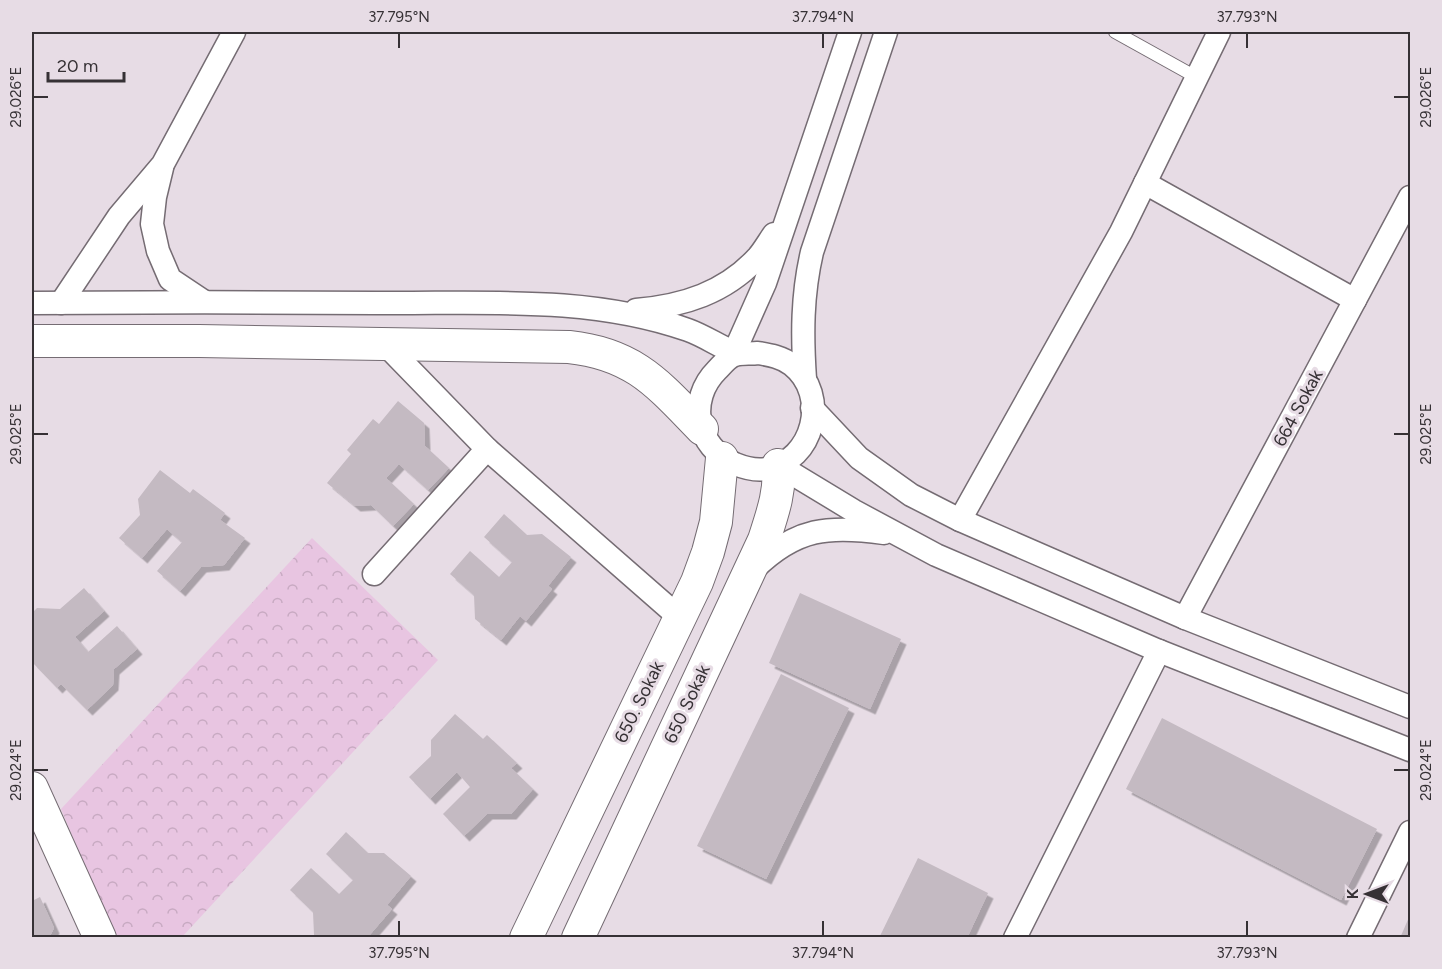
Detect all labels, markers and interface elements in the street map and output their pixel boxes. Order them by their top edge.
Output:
text: 37.795°N [368,8,430,26]
text: 37.794°N [792,8,854,26]
text: 37.793°N [1216,8,1278,26]
scale bar [48,45,124,83]
text: 20 m [57,55,98,77]
text: 29.026°E [7,67,25,127]
text: 29.026°E [1417,67,1435,127]
street label: 664 Sokak [1269,366,1328,450]
text: 29.025°E [7,403,25,465]
text: 29.025°E [1417,403,1435,465]
street label: 650. Sokak [610,657,668,746]
street label: 650 Sokak [659,661,715,747]
text: 29.024°E [7,739,25,801]
text: 29.024°E [1417,739,1435,801]
north arrow [1337,864,1397,924]
text: K [1343,888,1362,899]
text: 37.795°N [368,944,430,962]
text: 37.794°N [792,944,854,962]
text: 37.793°N [1216,944,1278,962]

